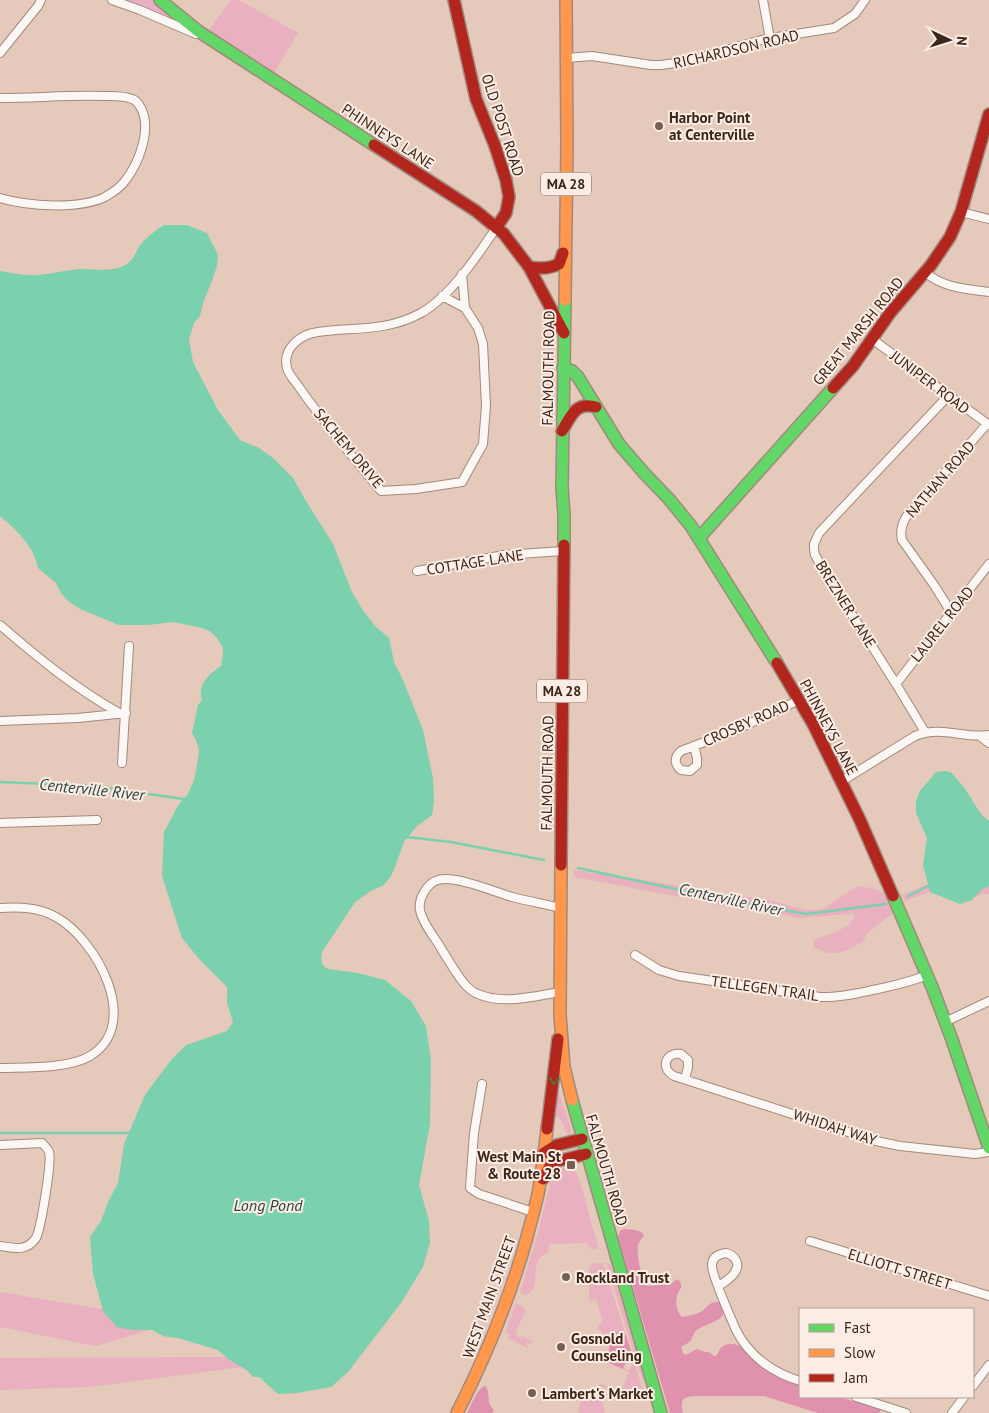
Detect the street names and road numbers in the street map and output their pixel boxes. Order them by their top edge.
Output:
street label: RICHARDSON ROAD [671,25,801,73]
street label: OLD POST ROAD [477,71,529,179]
street label: PHINNEYS LANE [338,99,438,173]
road number: MA 28 [541,172,591,195]
street label: GREAT MARSH ROAD [808,273,908,389]
street label: FALMOUTH ROAD [537,310,559,426]
street label: JUNIPER ROAD [886,345,974,418]
street label: SACHEM DRIVE [310,404,388,492]
street label: NATHAN ROAD [901,437,979,521]
street label: COTTAGE LANE [425,545,525,579]
street label: BREZNER LANE [812,557,880,651]
street label: LAUREL ROAD [906,582,978,666]
street label: PHINNEYS LANE [796,676,862,778]
road number: MA 28 [537,679,587,702]
street label: CROSBY ROAD [700,695,792,751]
street label: FALMOUTH ROAD [536,715,558,831]
street label: TELLEGEN TRAIL [710,971,820,1005]
street label: WHIDAH WAY [791,1105,880,1150]
street label: FALMOUTH ROAD [582,1112,632,1228]
street label: WEST MAIN STREET [458,1233,520,1361]
street label: ELLIOTT STREET [846,1244,955,1294]

